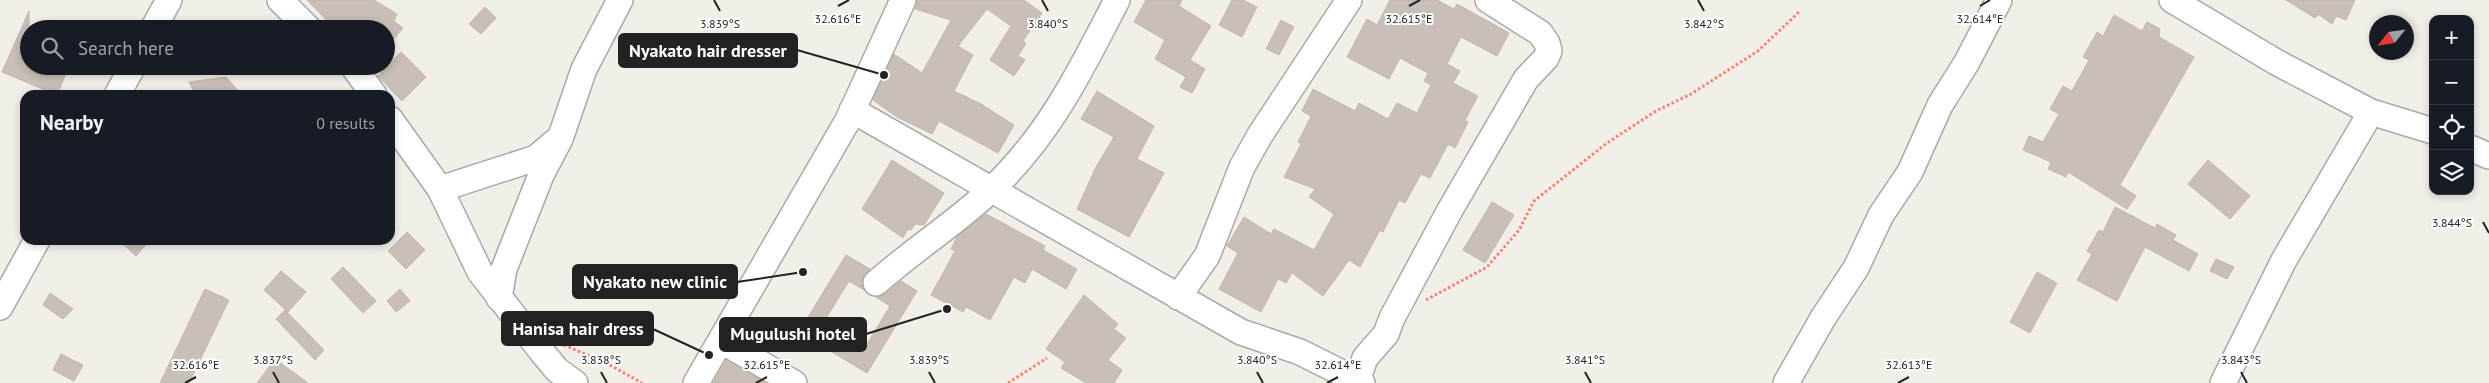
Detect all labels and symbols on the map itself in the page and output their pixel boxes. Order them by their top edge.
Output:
text: 32.616°E [815,11,861,26]
text: 32.615°E [1386,11,1432,26]
text: 32.614°E [1957,11,2003,26]
north arrow [2369,15,2414,60]
text: 3.839°S [700,16,740,31]
text: 3.840°S [1028,16,1068,31]
text: 3.842°S [1684,16,1724,31]
callout: Nyakato hair dresser [619,34,797,67]
text: Nyakato hair dresser [629,39,788,62]
text: 3.844°S [2432,215,2472,230]
callout: Nyakato new clinic [573,265,737,298]
text: Nyakato new clinic [583,270,727,293]
callout: Hanisa hair dress [502,312,653,345]
text: Hanisa hair dress [512,317,644,340]
callout: Mugulushi hotel [720,318,866,351]
text: Mugulushi hotel [730,322,856,345]
text: 3.837°S [253,352,293,367]
text: 3.838°S [581,352,621,367]
text: 3.839°S [909,352,949,367]
text: 3.840°S [1237,352,1277,367]
text: 3.841°S [1565,352,1605,367]
text: 3.843°S [2221,352,2261,367]
text: 32.616°E [173,357,219,372]
text: 32.615°E [744,357,790,372]
text: 32.614°E [1315,357,1361,372]
text: 32.613°E [1886,357,1932,372]

